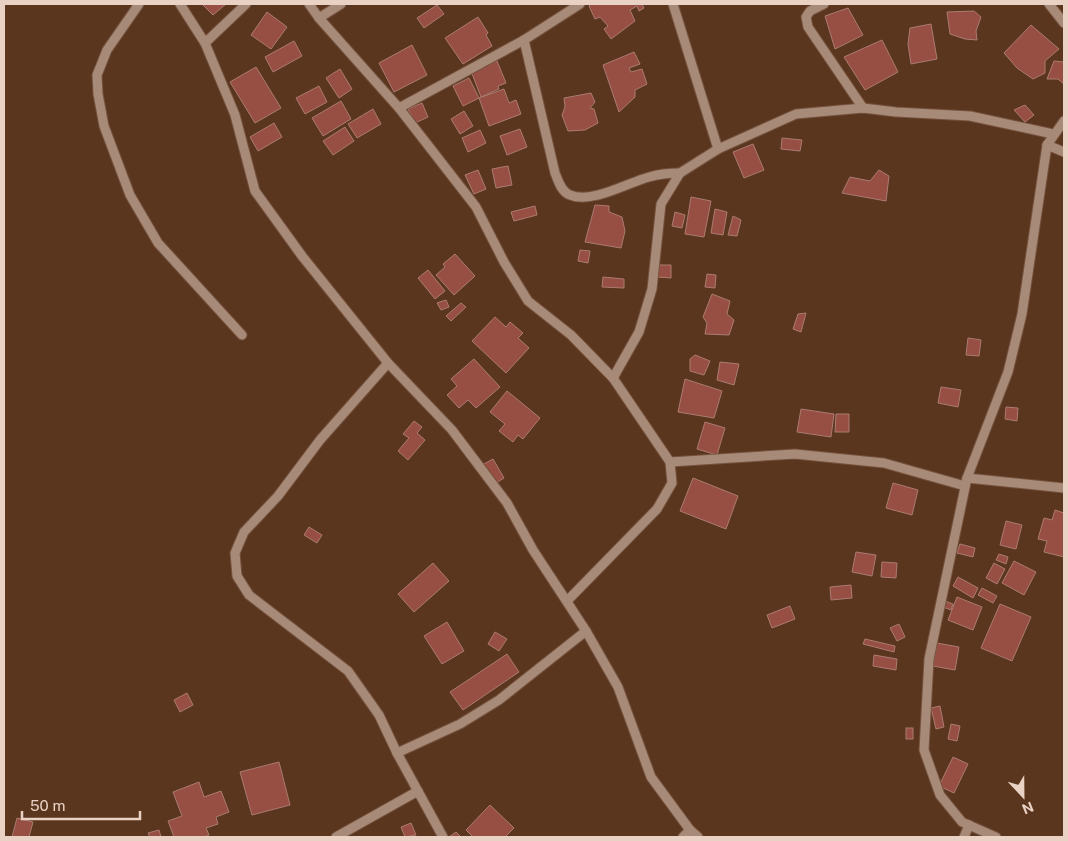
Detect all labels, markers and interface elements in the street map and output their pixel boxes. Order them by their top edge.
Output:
north arrow [998,771,1048,821]
scale bar [22,788,140,820]
text: 50 m [30,797,65,814]
text: N [1020,799,1036,818]

